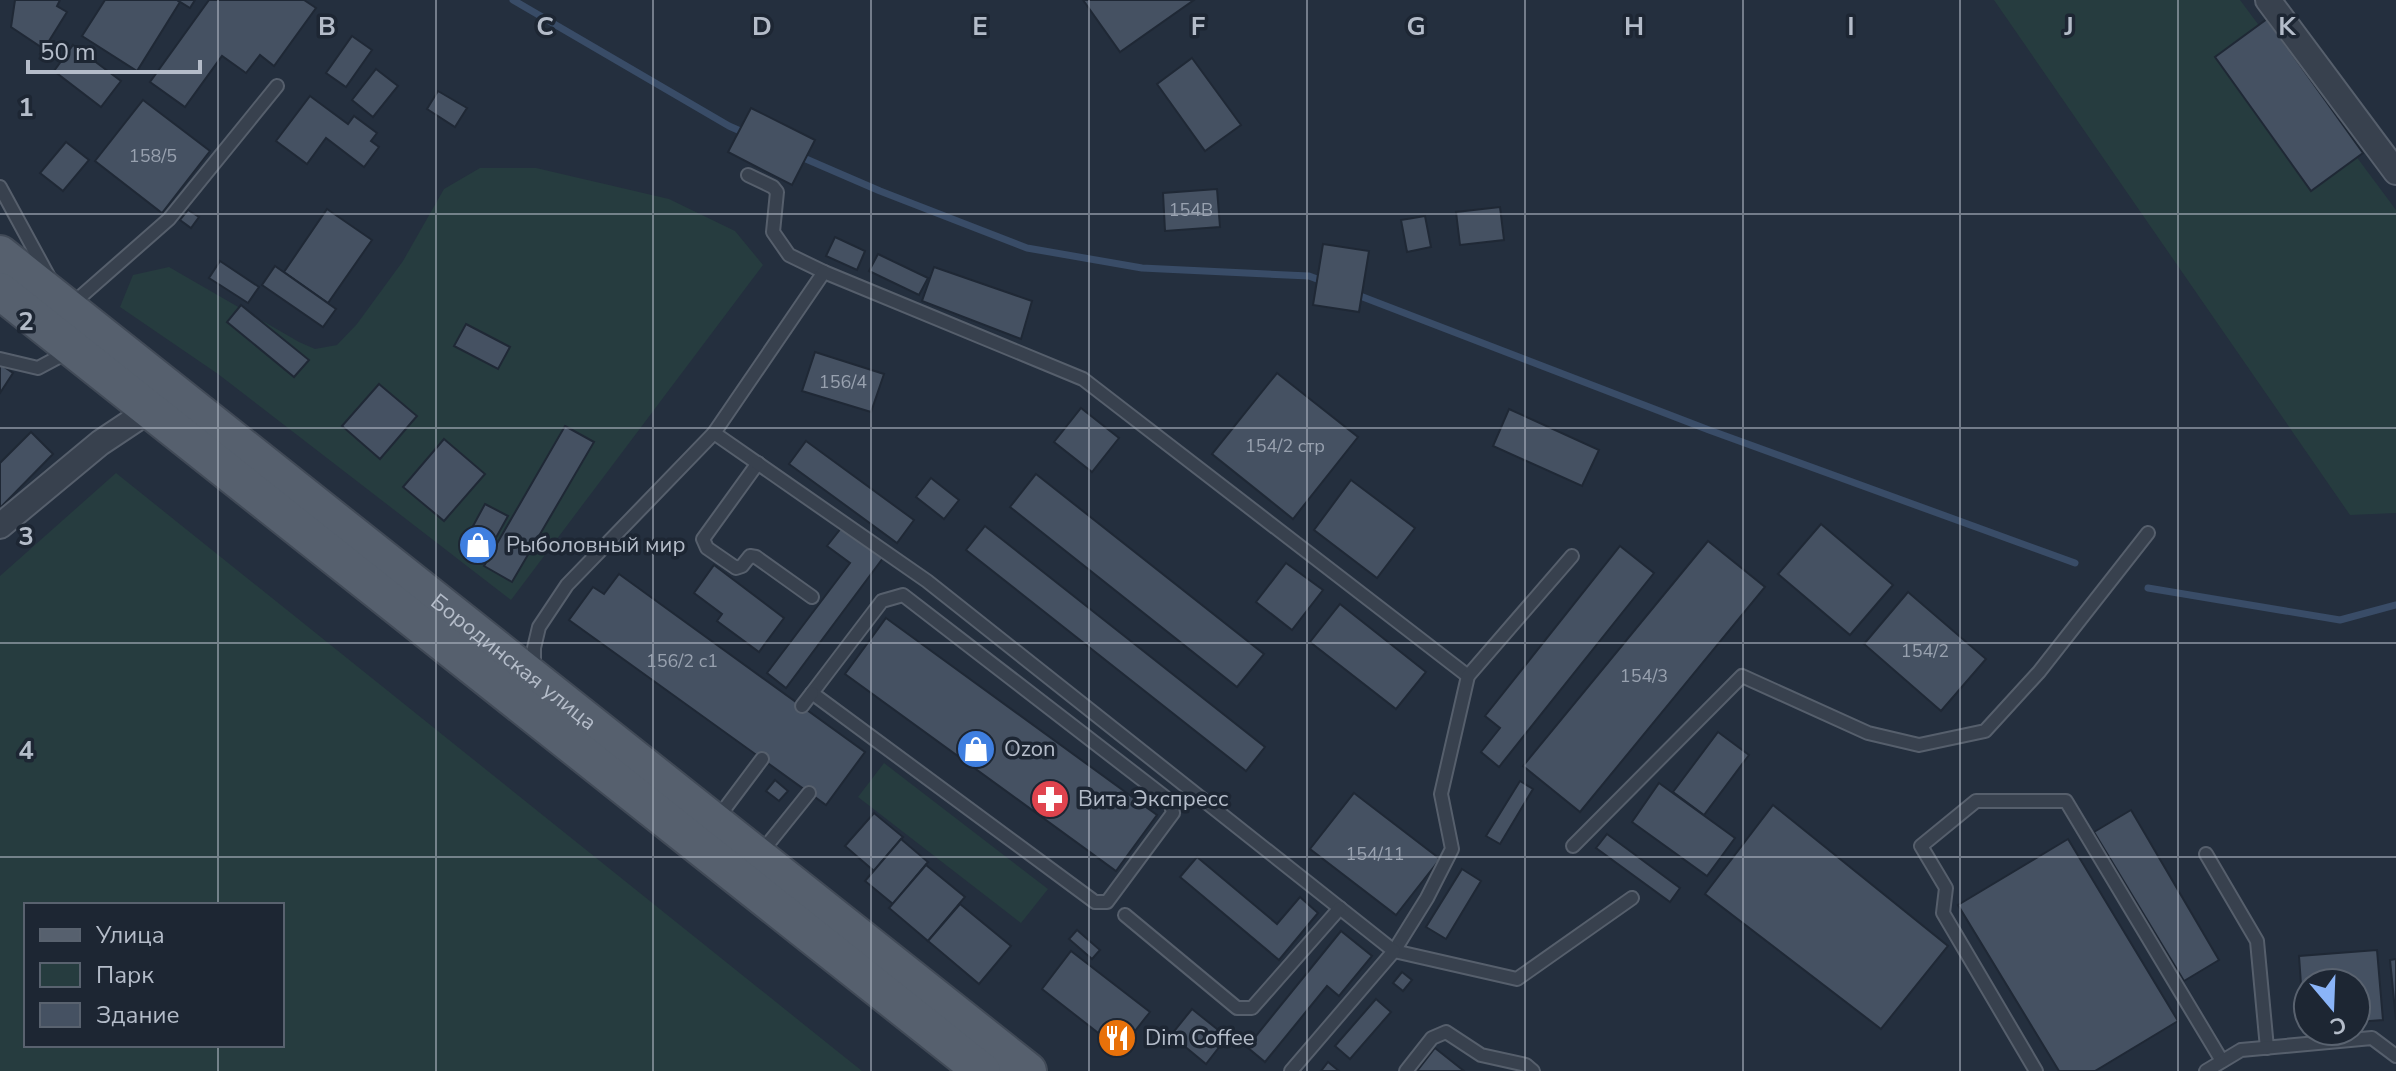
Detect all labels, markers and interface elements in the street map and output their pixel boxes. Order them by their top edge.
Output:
text: B [318,9,336,44]
text: C [536,9,554,44]
text: D [752,9,772,44]
text: E [972,9,988,44]
text: F [1191,9,1205,44]
text: G [1406,9,1426,44]
text: H [1624,9,1644,44]
text: I [1847,9,1855,44]
text: J [2063,9,2074,44]
text: K [2278,9,2296,44]
scale bar [28,24,200,74]
text: 50 m [40,36,96,68]
text: 1 [18,90,34,125]
house number: 158/5 [129,144,177,168]
house number: 154В [1169,198,1213,222]
text: 2 [18,304,34,339]
house number: 156/4 [819,370,867,394]
house number: 154/2 стр [1245,434,1325,458]
text: 3 [18,519,34,554]
shop icon: Рыболовный мир [457,524,499,566]
place label: Рыболовный мир [506,530,685,560]
street label: Бородинская улица [424,587,603,737]
house number: 154/2 [1901,639,1949,663]
house number: 156/2 с1 [646,649,718,673]
house number: 154/3 [1620,664,1668,688]
shop icon: Ozon [955,728,997,770]
text: 4 [18,733,34,768]
place label: Ozon [1004,734,1056,764]
pharmacy icon: Вита Экспресс [1029,778,1071,820]
place label: Вита Экспресс [1078,784,1228,814]
house number: 154/11 [1345,842,1405,866]
legend [24,903,284,1047]
text: Улица [95,919,165,951]
text: Парк [96,959,154,991]
north arrow [2292,967,2372,1047]
text: Здание [96,999,180,1031]
text: С [2326,1008,2350,1042]
restaurant icon: Dim Coffee [1096,1017,1138,1059]
place label: Dim Coffee [1145,1023,1254,1053]

